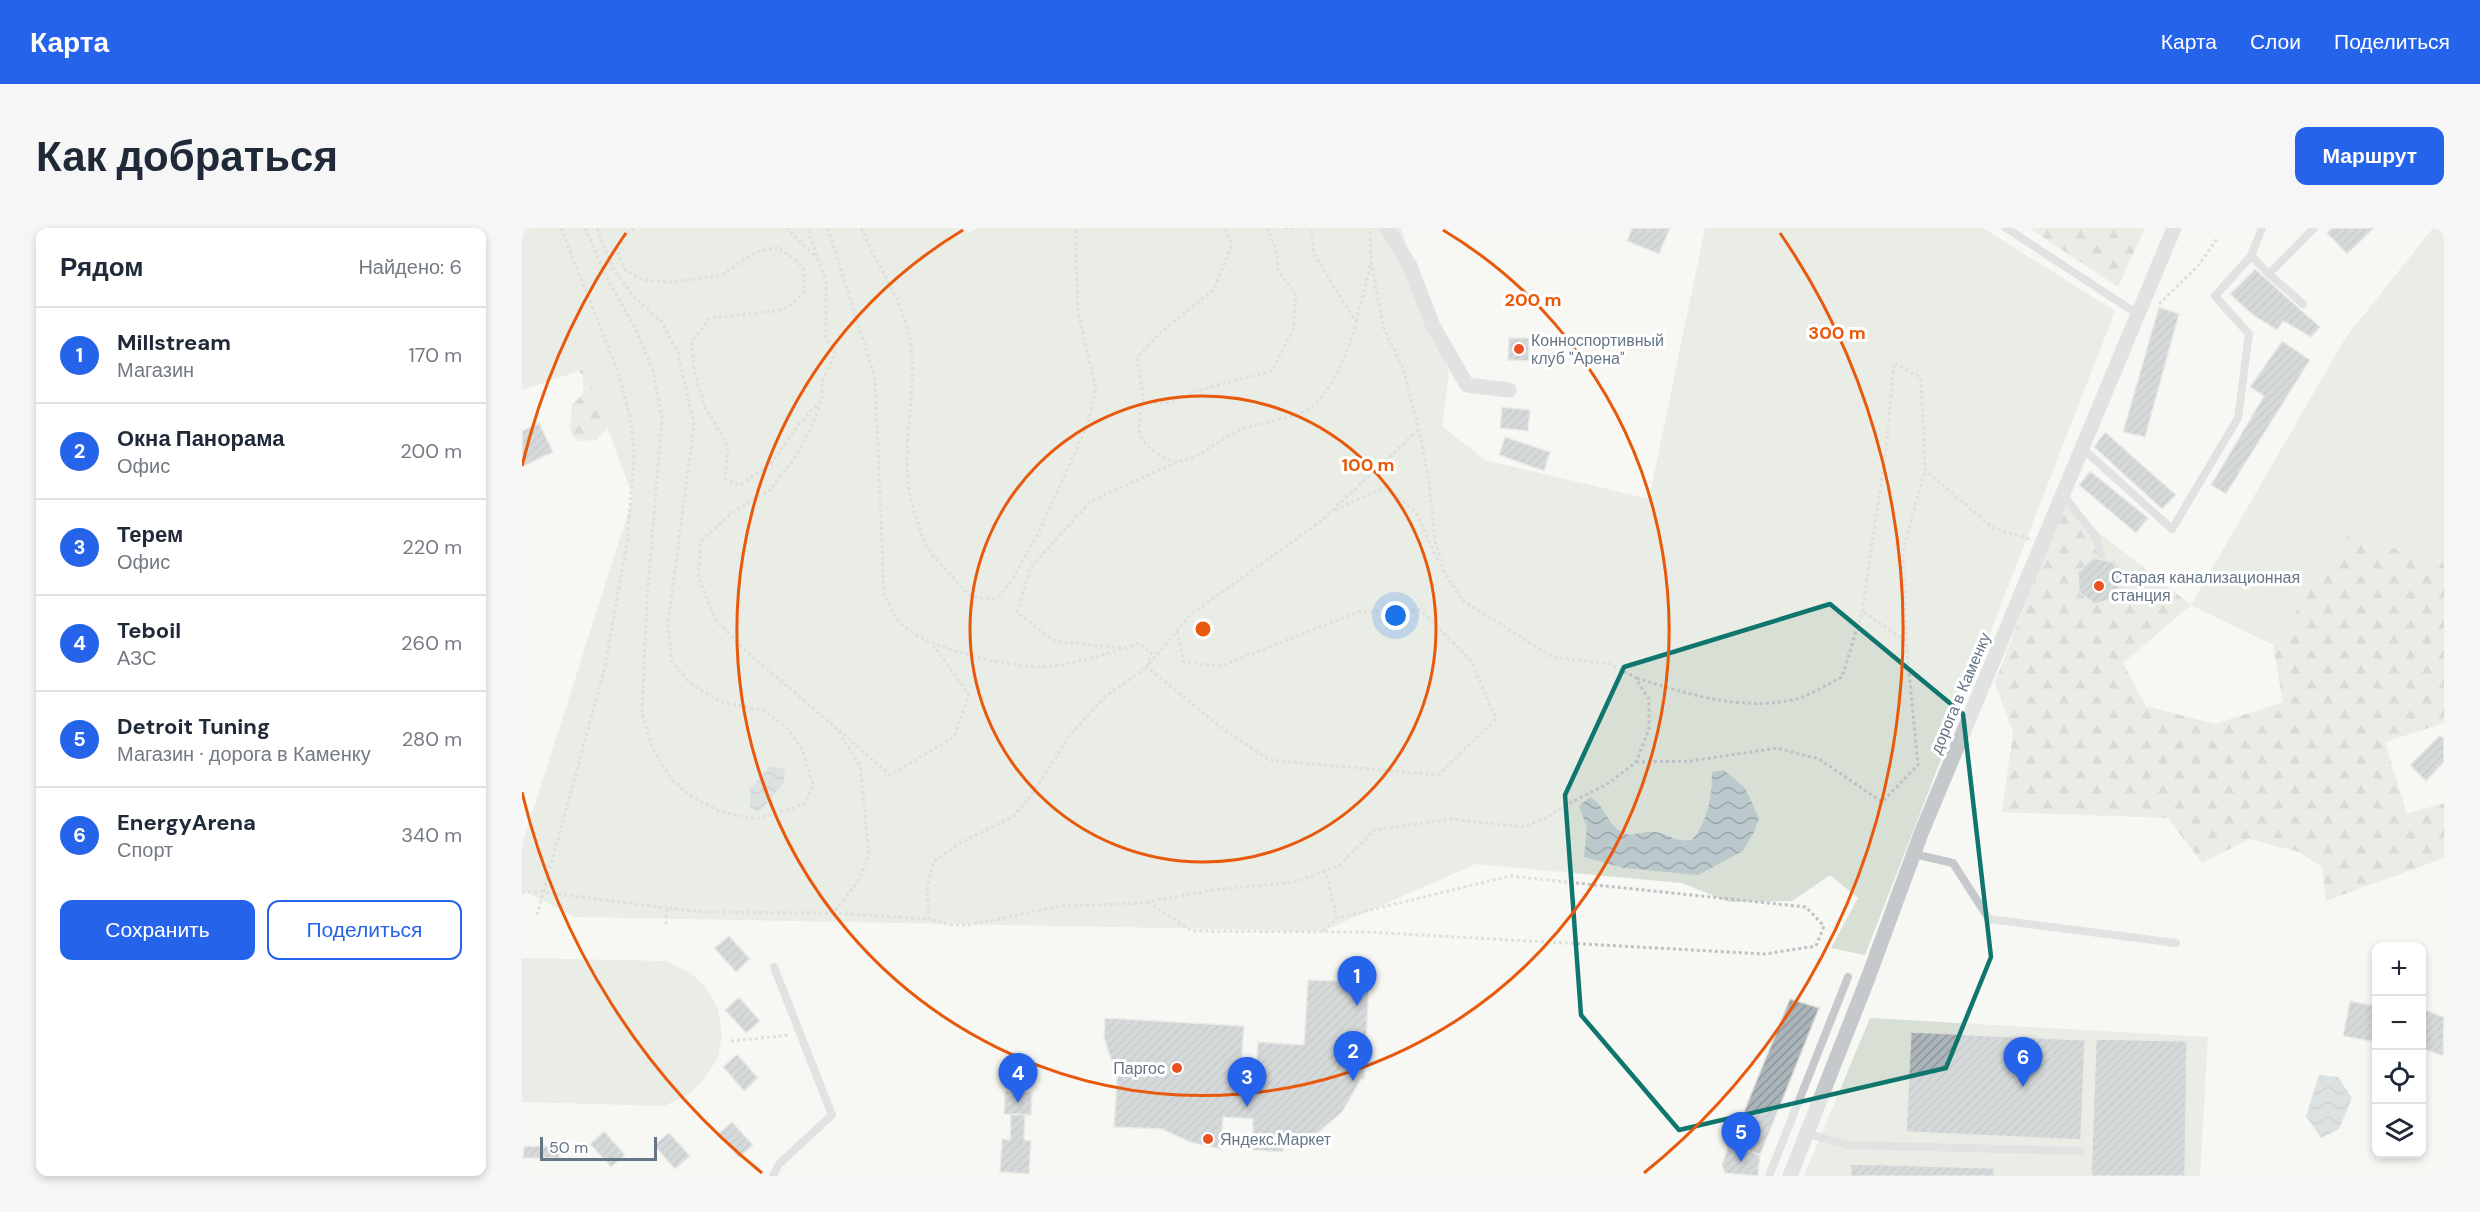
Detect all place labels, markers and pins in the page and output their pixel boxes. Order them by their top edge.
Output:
place label: Конноспортивный клуб "Арена" [1531,330,1664,369]
marker: Конноспортивный клуб "Арена" [1512,342,1526,356]
place label: Старая канализационная станция [2111,567,2300,606]
marker: Старая канализационная станция [2092,579,2106,593]
centre of rings [1193,619,1213,639]
pin: 1 [1338,956,1376,1006]
pin: 2 [1334,1032,1372,1081]
pin: 6 [2004,1038,2042,1087]
pin: 4 [998,1054,1038,1103]
place label: Паргос [1113,1058,1165,1079]
pin: 3 [1228,1058,1266,1107]
marker: Паргос [1170,1061,1184,1075]
pin: 5 [1722,1112,1760,1162]
place label: Яндекс.Маркет [1220,1129,1332,1150]
marker: Яндекс.Маркет [1201,1132,1215,1146]

